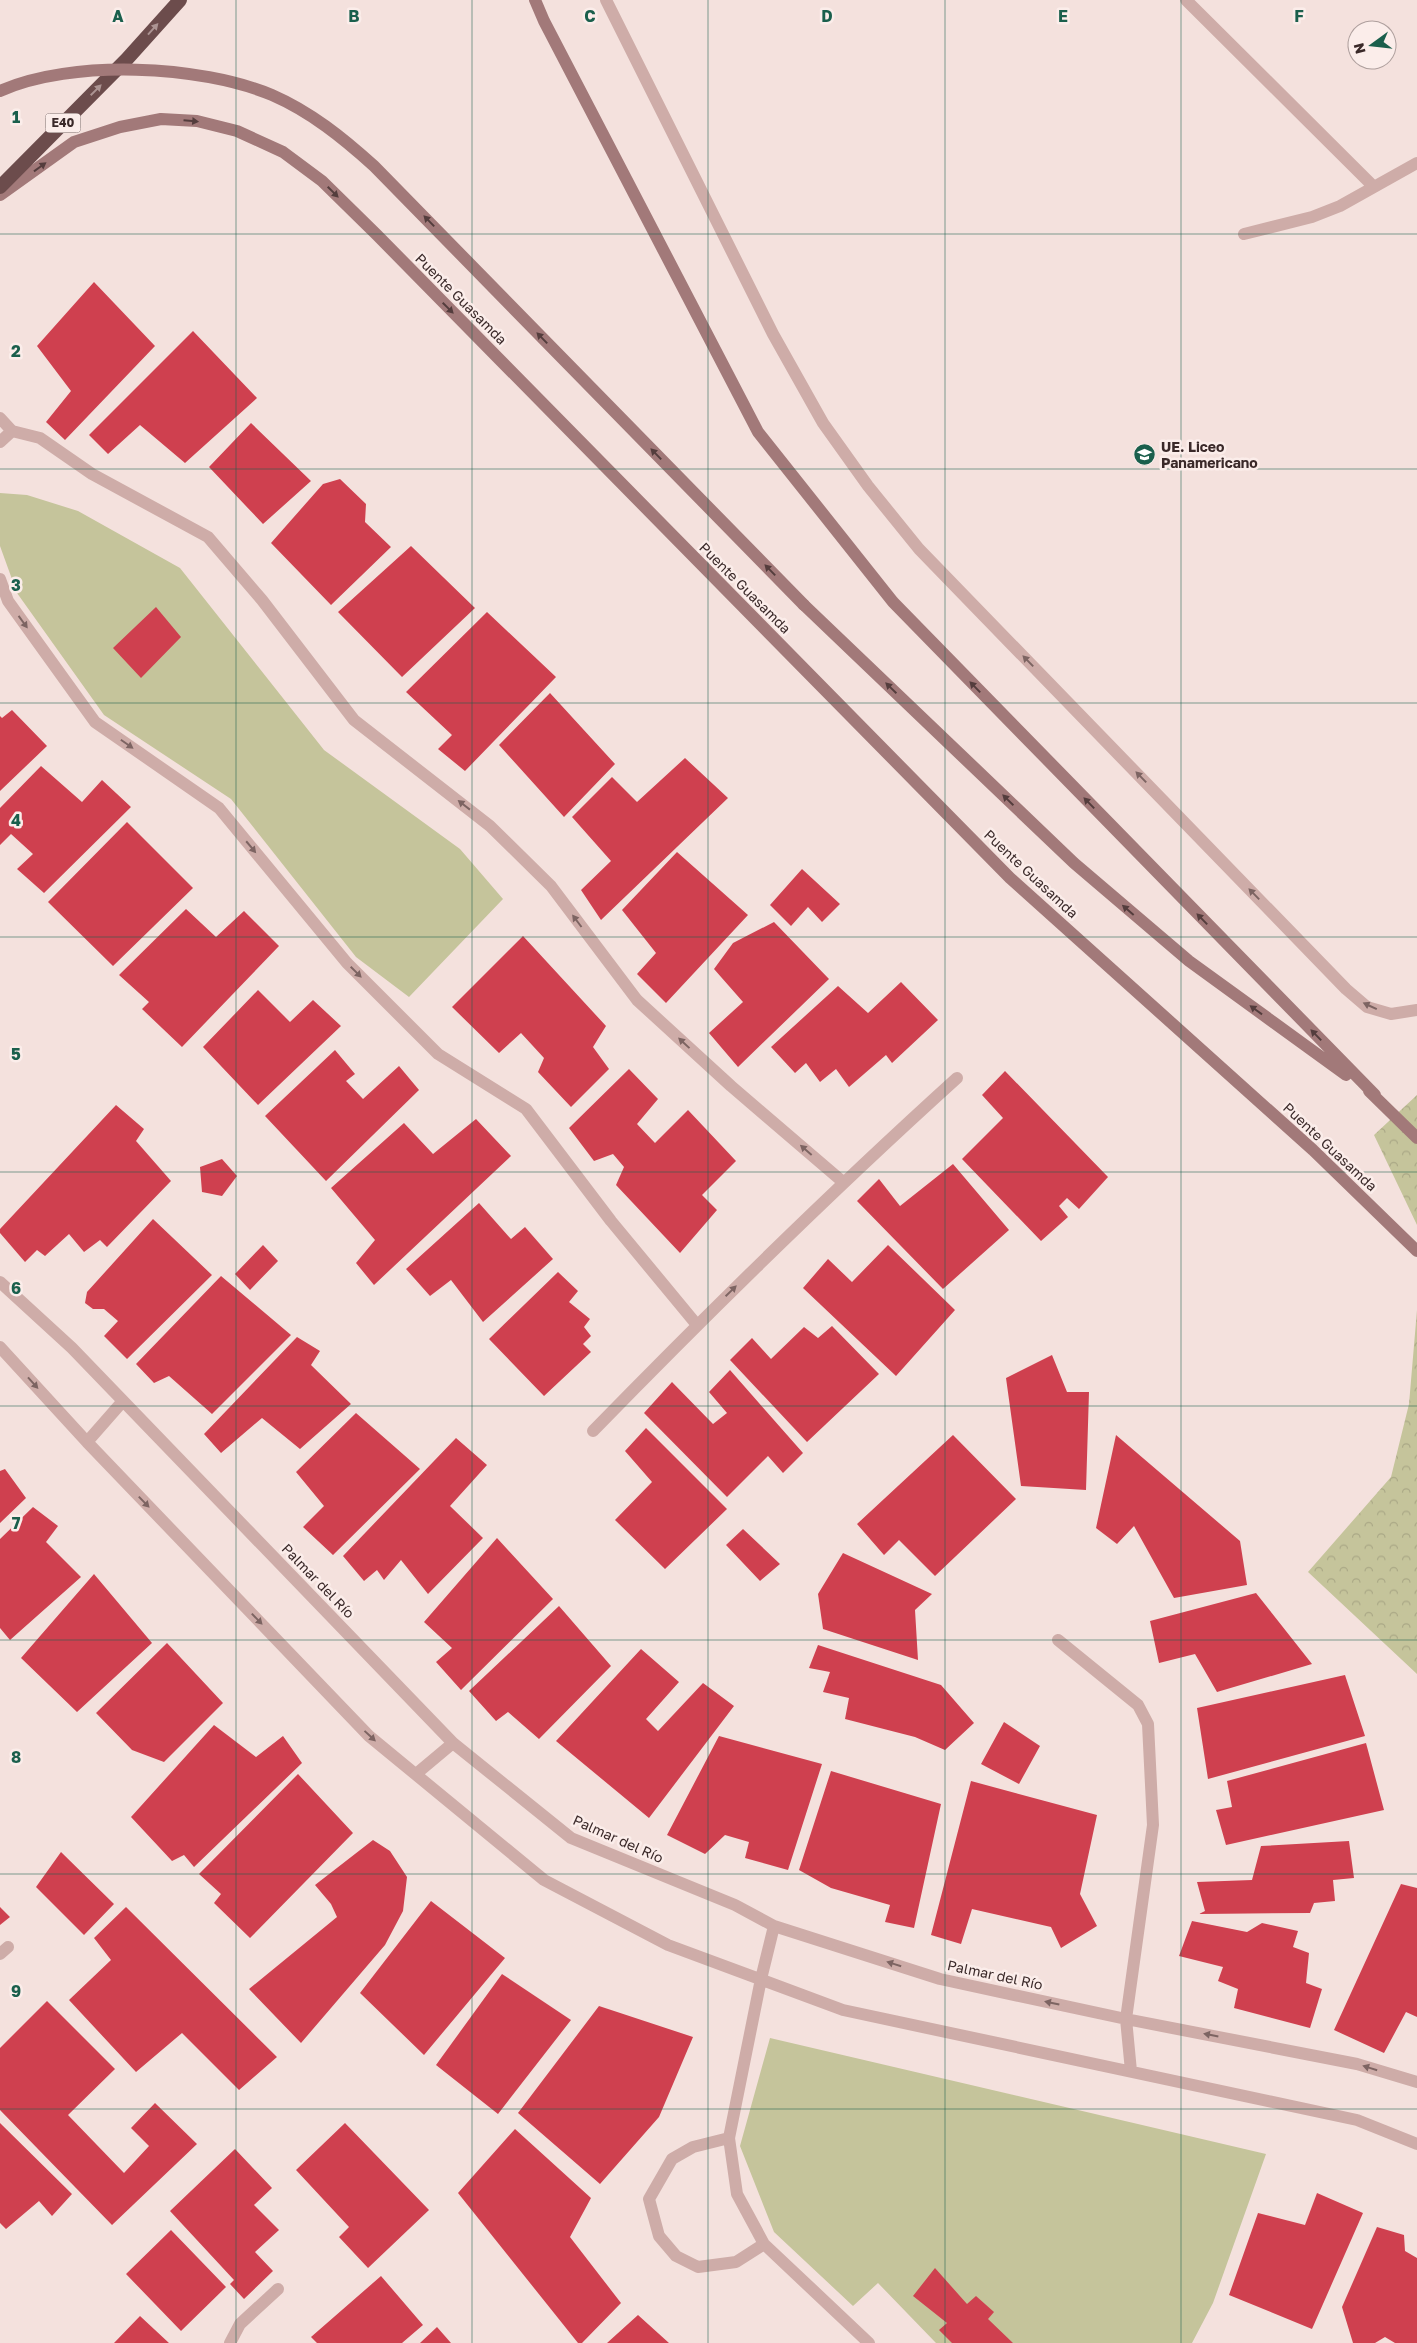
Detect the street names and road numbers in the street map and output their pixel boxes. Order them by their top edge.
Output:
road number: E40 [46,114,80,132]
street label: Puente Guasamda [412,250,510,348]
street label: Puente Guasamda [696,539,794,637]
street label: Puente Guasamda [981,826,1082,921]
street label: Puente Guasamda [1280,1099,1381,1194]
street label: Palmar del Río [279,1540,358,1621]
street label: Palmar del Río [570,1811,666,1866]
street label: Palmar del Río [946,1956,1044,1993]

